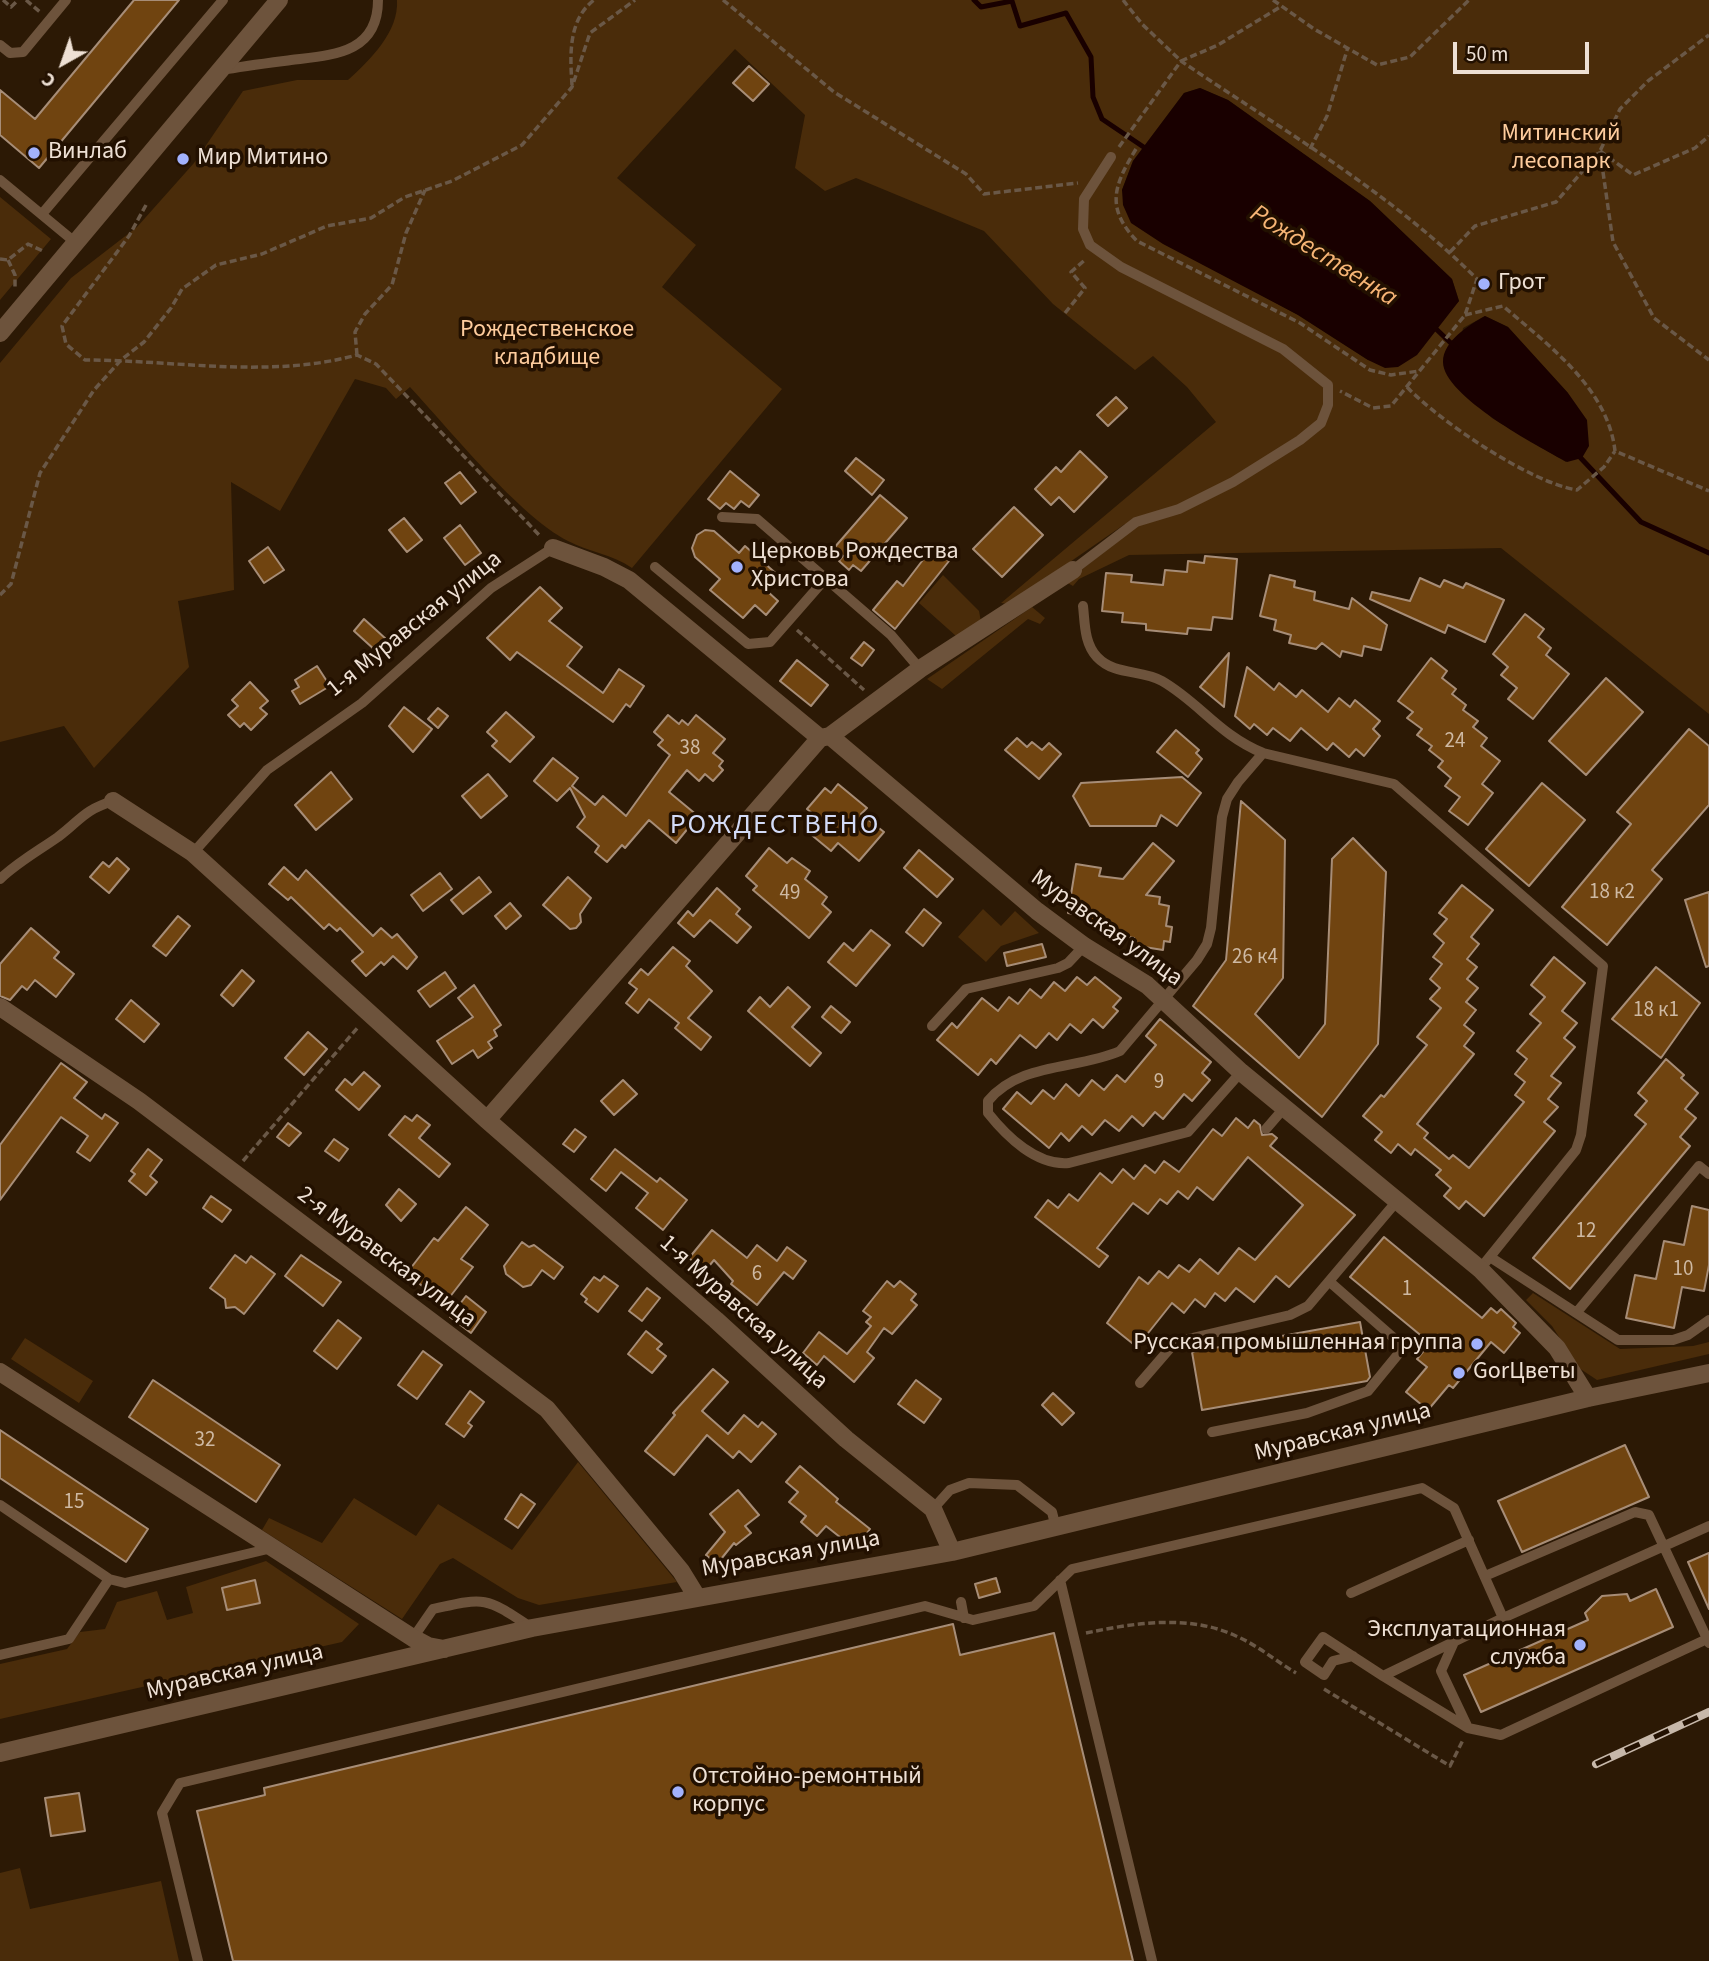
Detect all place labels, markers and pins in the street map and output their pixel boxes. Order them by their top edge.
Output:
place label: Винлаб [48,139,127,167]
marker: Винлаб [26,145,42,161]
place label: Мир Митино [197,145,328,173]
marker: Мир Митино [175,151,191,167]
place label: Грот [1498,270,1545,298]
marker: Грот [1476,276,1492,292]
place label: Церковь Рождества Христова [751,539,959,595]
marker: Церковь Рождества Христова [729,559,745,575]
place label: Русская промышленная группа [1133,1330,1463,1358]
marker: Русская промышленная группа [1469,1336,1485,1352]
place label: GorЦветы [1473,1359,1576,1387]
marker: GorЦветы [1451,1365,1467,1381]
place label: Эксплуатационная служба [1367,1617,1566,1673]
marker: Эксплуатационная служба [1572,1637,1588,1653]
place label: Отстойно-ремонтный корпус [692,1764,922,1820]
marker: Отстойно-ремонтный корпус [670,1784,686,1800]

